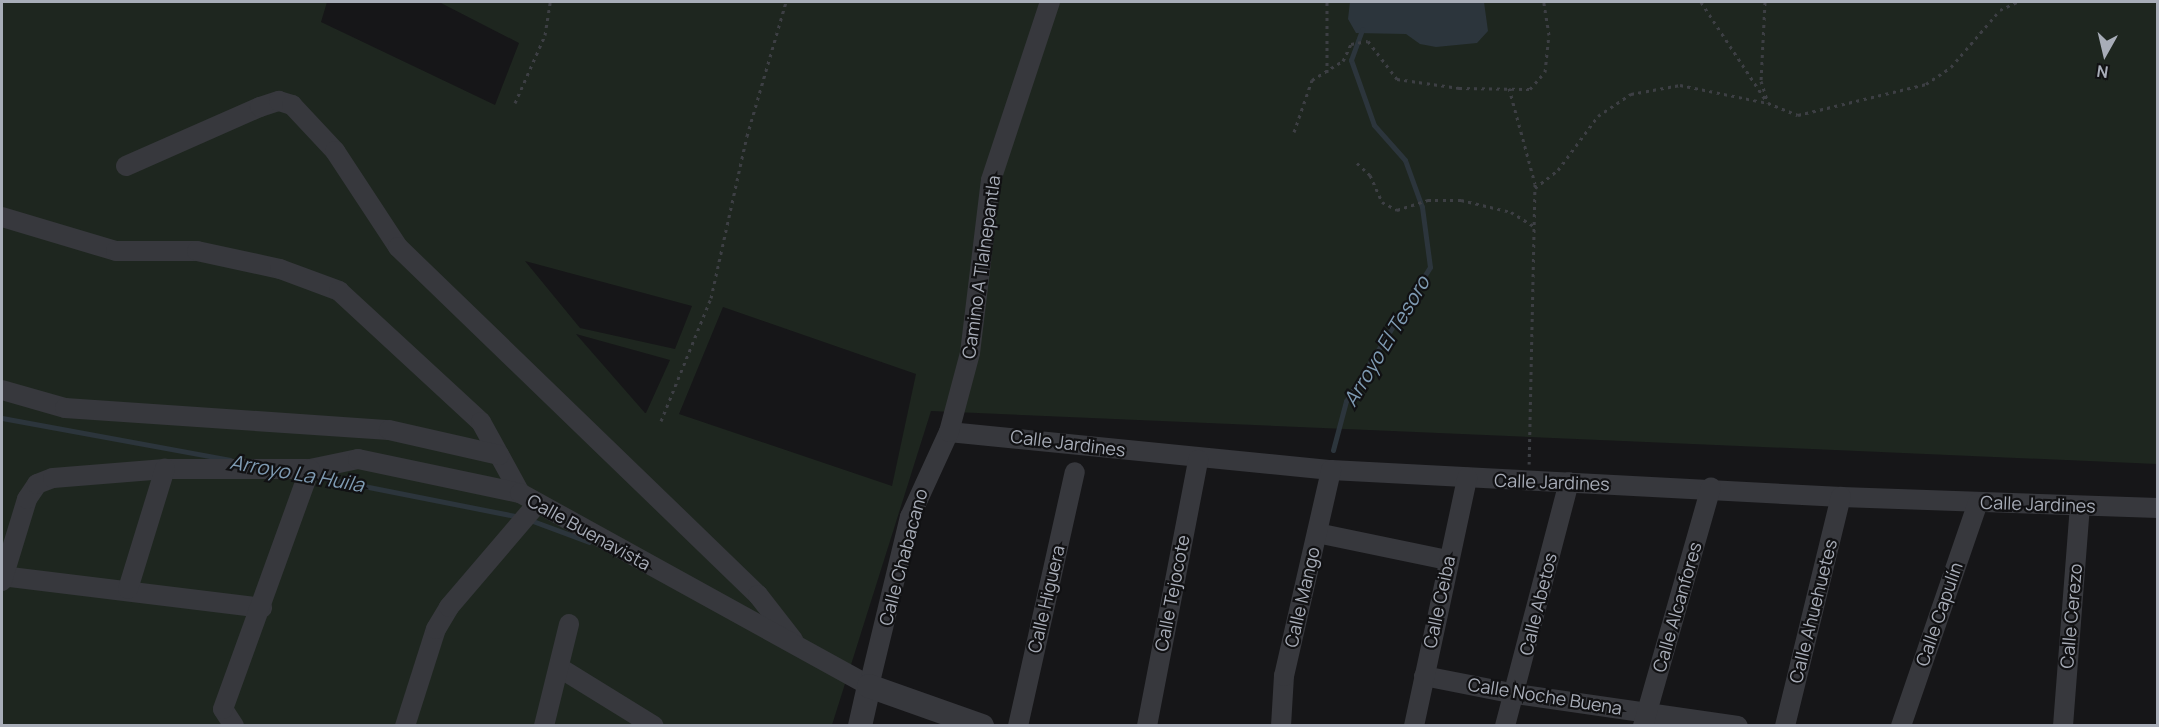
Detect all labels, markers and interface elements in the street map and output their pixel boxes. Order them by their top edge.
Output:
north arrow [2075,24,2135,84]
text: N [2095,60,2110,84]
street label: Camino A Tlalnepantla [957,174,1005,360]
water label: Arroyo El Tesoro [1338,272,1434,410]
street label: Calle Jardines [1009,425,1127,461]
water label: Arroyo La Huila [228,449,366,497]
street label: Calle Jardines [1494,469,1610,495]
street label: Calle Chabacano [874,486,932,628]
street label: Calle Buenavista [524,489,654,575]
street label: Calle Jardines [1980,491,2096,517]
street label: Calle Tejocote [1150,533,1194,653]
street label: Calle Ahuehuetes [1785,537,1841,685]
street label: Calle Alcanfores [1648,539,1706,675]
street label: Calle Higuera [1023,543,1069,655]
street label: Calle Mango [1280,545,1324,649]
street label: Calle Abetos [1515,551,1561,657]
street label: Calle Ceiba [1419,554,1459,650]
street label: Calle Capulín [1911,559,1967,669]
street label: Calle Cerezo [2056,563,2086,669]
street label: Calle Noche Buena [1466,673,1624,719]

